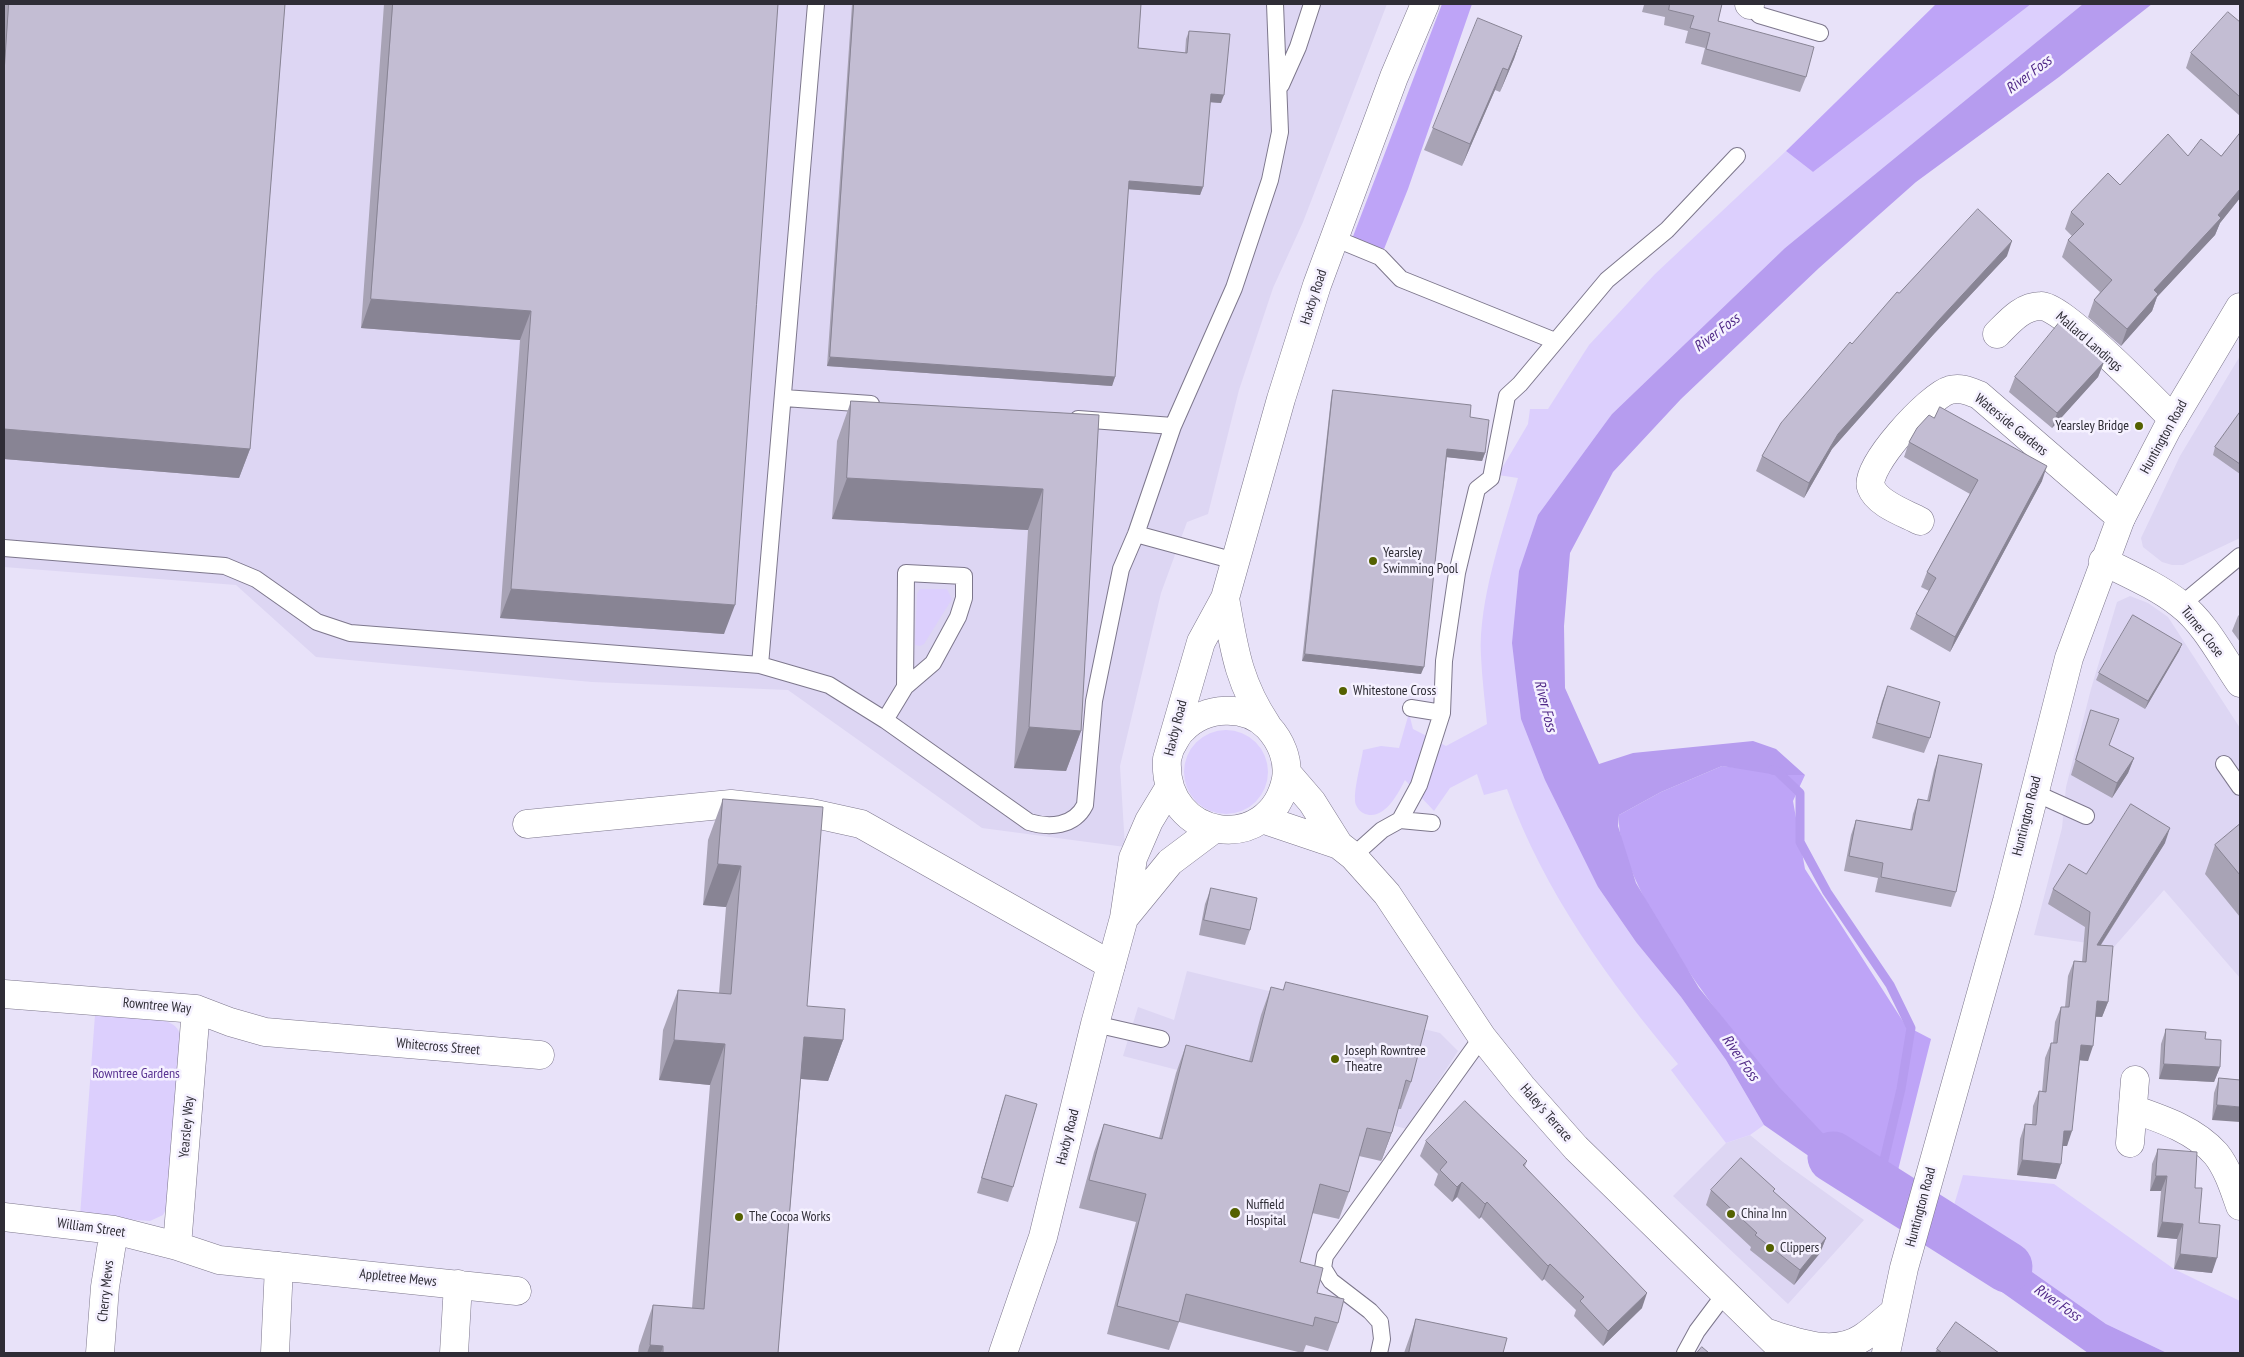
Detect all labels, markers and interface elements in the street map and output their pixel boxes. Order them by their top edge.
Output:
water label: River Foss [2003,52,2055,98]
street label: Haxby Road [1297,267,1331,327]
street label: Mallard Landings [2052,308,2126,376]
water label: River Foss [1691,310,1743,356]
street label: Waterside Gardens [1971,390,2051,460]
street label: Huntington Road [2137,397,2191,477]
place label: Yearsley Bridge [2055,418,2129,434]
marker: Yearsley Bridge [2133,420,2145,432]
place label: Yearsley Swimming Pool [1383,545,1458,578]
marker: Yearsley Swimming Pool [1367,555,1379,567]
street label: Turner Close [2177,603,2227,661]
water label: River Foss [1530,678,1560,734]
place label: Whitestone Cross [1353,683,1436,699]
marker: Whitestone Cross [1337,685,1349,697]
street label: Haxby Road [1161,698,1191,758]
street label: Huntington Road [2009,774,2045,858]
street label: Rowntree Way [122,995,192,1017]
water label: River Foss [1718,1031,1762,1085]
street label: Whitecross Street [395,1035,481,1059]
place label: Joseph Rowntree Theatre [1345,1043,1426,1076]
marker: Joseph Rowntree Theatre [1329,1053,1341,1065]
park label: Rowntree Gardens [92,1066,180,1082]
street label: Haley's Terrace [1516,1081,1576,1145]
street label: Yearsley Way [176,1095,198,1159]
street label: Haxby Road [1053,1107,1083,1167]
street label: Huntington Road [1902,1165,1940,1249]
place label: Nuffield Hospital [1246,1197,1286,1230]
marker: Nuffield Hospital [1228,1206,1242,1220]
place label: China Inn [1741,1206,1787,1222]
marker: China Inn [1725,1208,1737,1220]
place label: The Cocoa Works [749,1209,831,1225]
marker: The Cocoa Works [733,1211,745,1223]
street label: William Street [56,1215,126,1241]
place label: Clippers [1780,1240,1819,1256]
marker: Clippers [1764,1242,1776,1254]
street label: Cherry Mews [94,1259,118,1323]
street label: Appletree Mews [359,1266,437,1290]
water label: River Foss [2030,1281,2084,1325]

